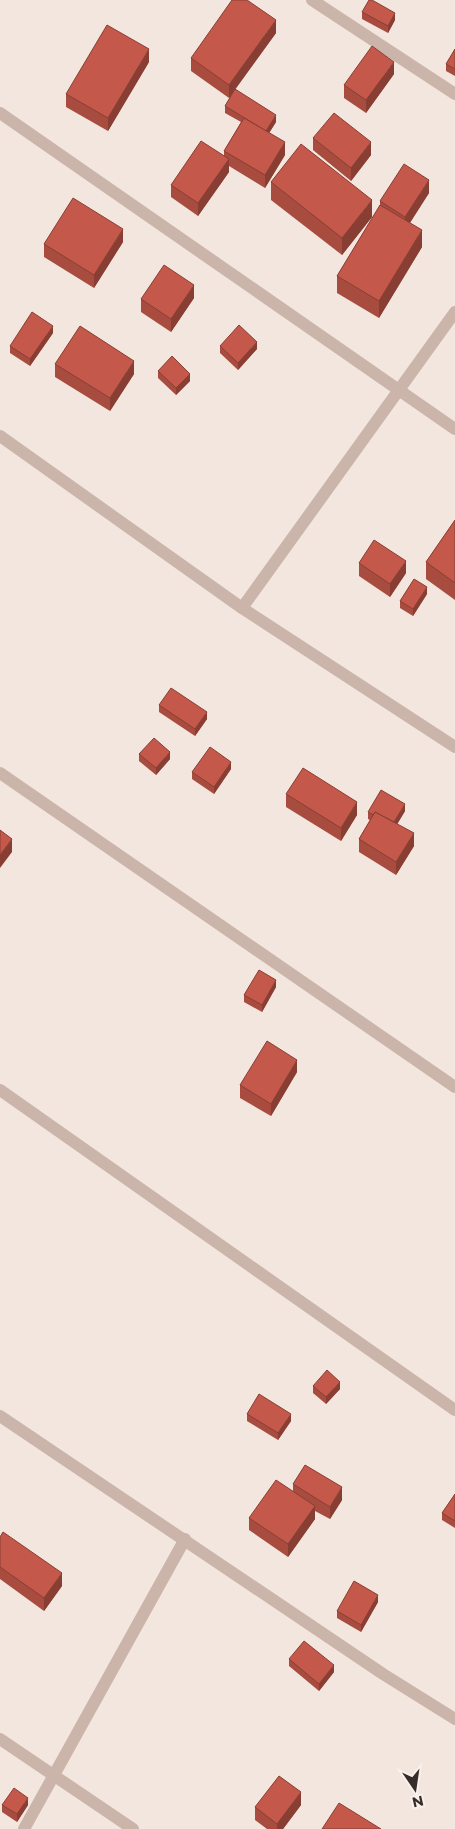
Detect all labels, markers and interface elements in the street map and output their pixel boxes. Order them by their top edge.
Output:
north arrow [390,1764,440,1814]
text: N [410,1792,425,1812]

